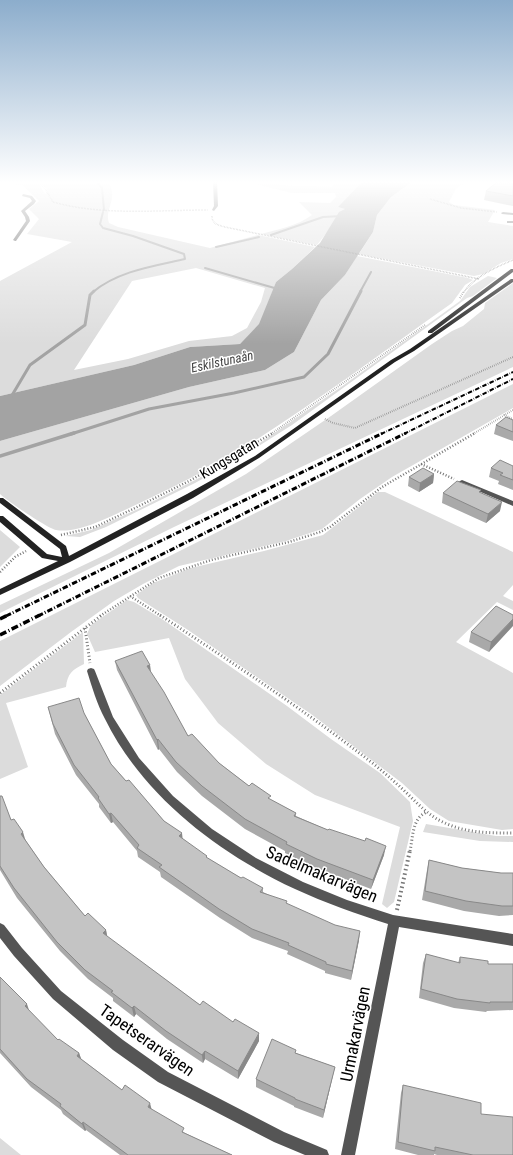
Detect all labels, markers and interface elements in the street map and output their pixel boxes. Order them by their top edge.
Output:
water label: Eskilstunaån [190,348,255,375]
street label: Kungsgatan [197,434,261,482]
street label: Sadelmakarvägen [263,842,381,906]
street label: Urmakarvägen [336,985,374,1083]
street label: Tapetserarvägen [96,1000,198,1080]

